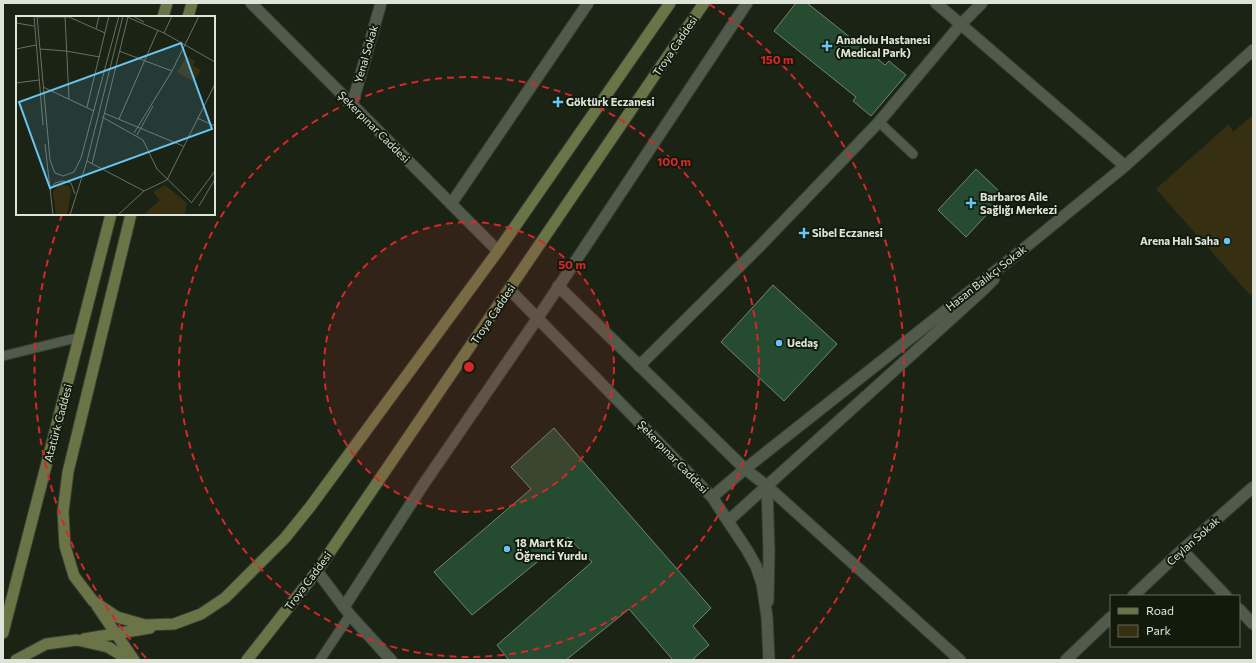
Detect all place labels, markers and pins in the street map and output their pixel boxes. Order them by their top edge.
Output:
place label: Anadolu Hastanesi (Medical Park) [836,33,930,59]
marker: Anadolu Hastanesi (Medical Park) [821,40,833,52]
place label: Göktürk Eczanesi [566,95,655,108]
marker: Göktürk Eczanesi [553,97,563,107]
place label: Barbaros Aile Sağlığı Merkezi [980,190,1057,216]
marker: Barbaros Aile Sağlığı Merkezi [965,197,977,209]
place label: Sibel Eczanesi [812,226,883,239]
marker: Sibel Eczanesi [799,228,809,238]
place label: Arena Halı Saha [1140,234,1219,247]
marker: Arena Halı Saha [1222,236,1232,246]
place label: Uedaş [787,336,818,349]
marker: Uedaş [774,338,784,348]
centre of rings [462,360,476,374]
place label: 18 Mart Kız Öğrenci Yurdu [515,536,587,562]
marker: 18 Mart Kız Öğrenci Yurdu [502,544,512,554]

